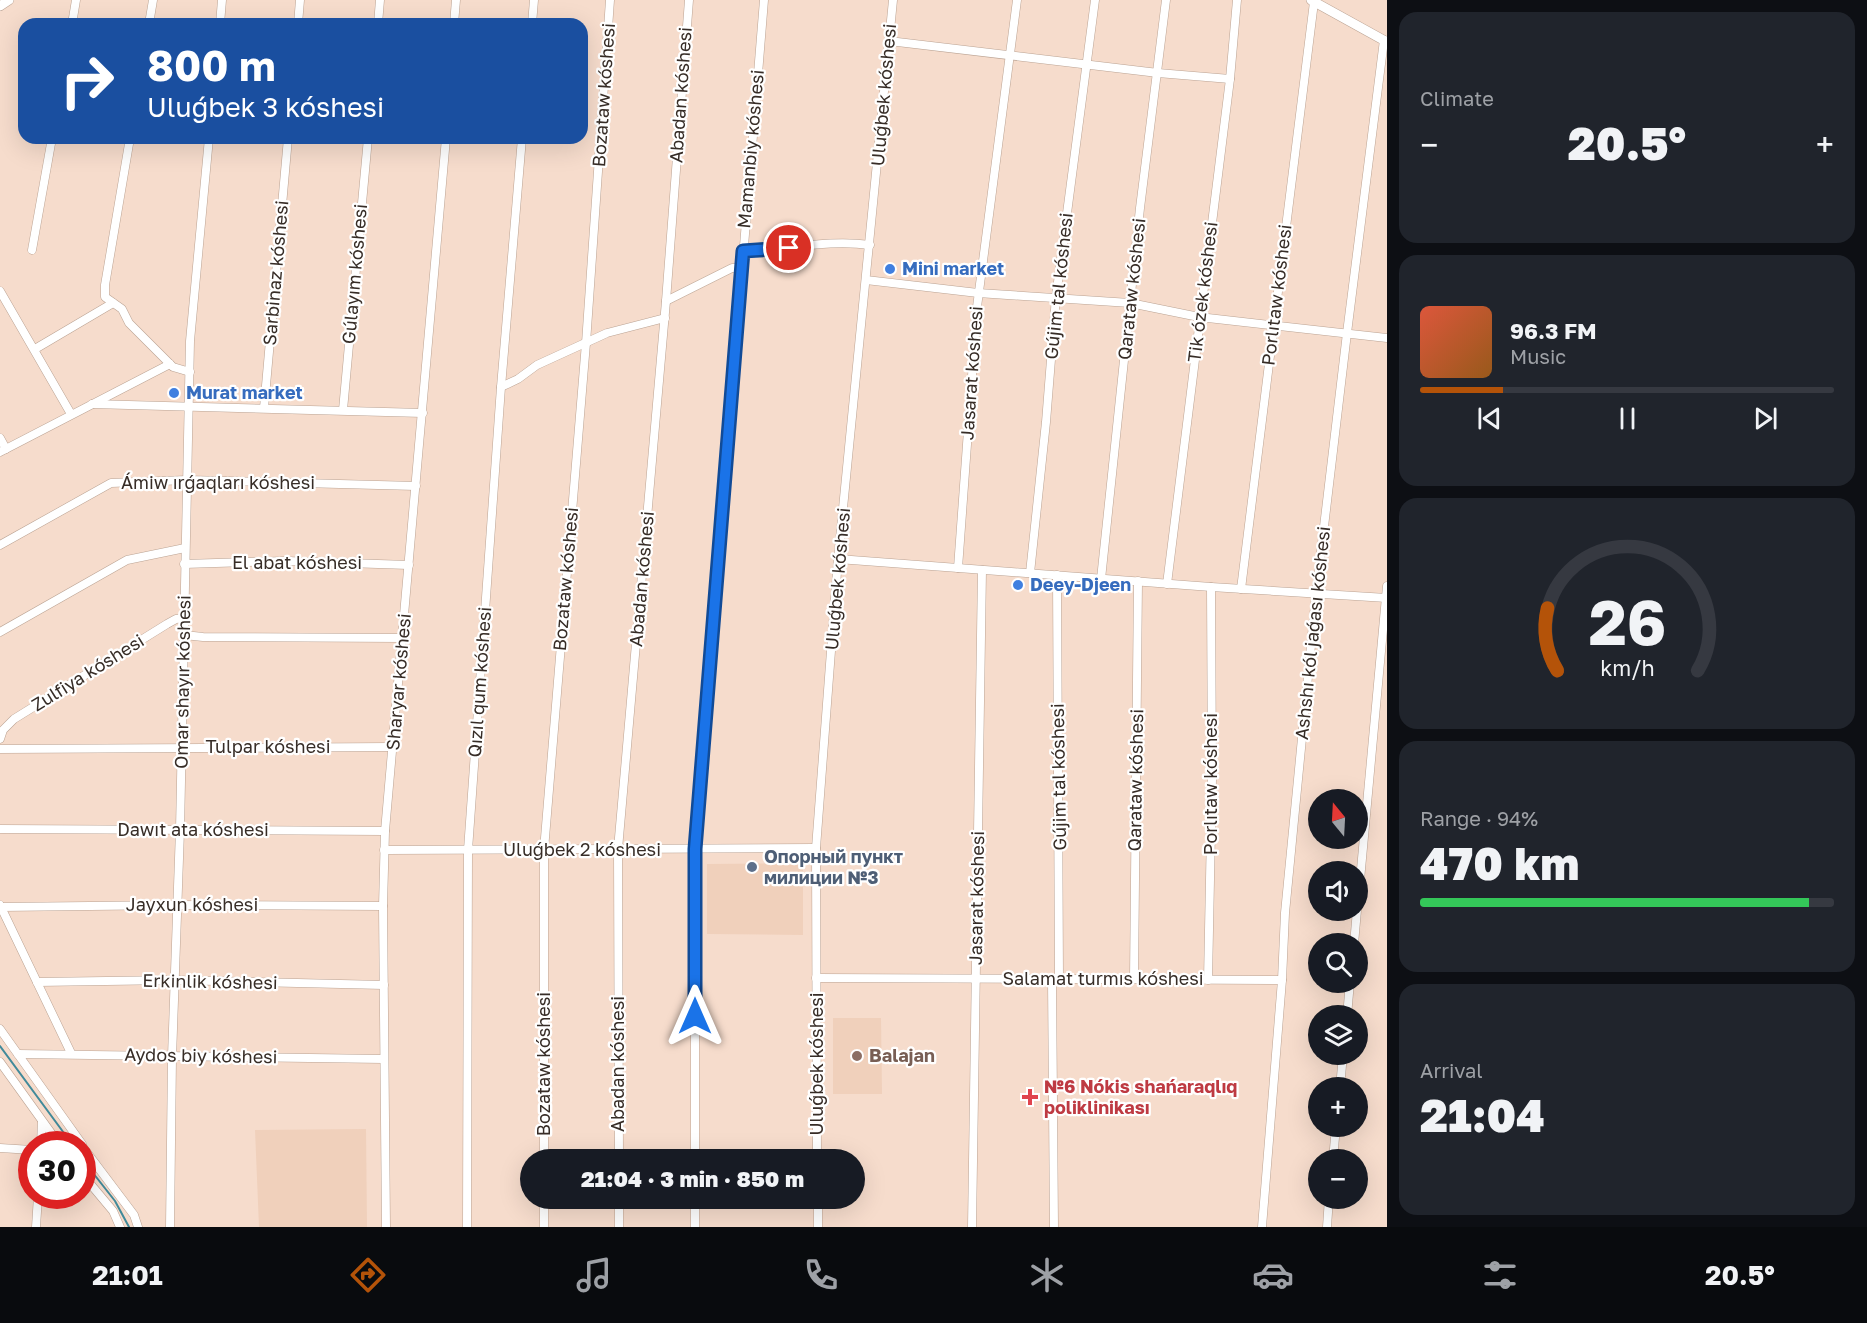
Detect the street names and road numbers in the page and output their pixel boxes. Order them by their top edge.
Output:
street label: Bozataw kóshesi [587,22,619,168]
street label: Uluǵbek kóshesi [866,23,900,167]
street label: Abadan kóshesi [664,26,696,164]
street label: Mamanbiy kóshesi [732,69,768,229]
street label: Sarbinaz kóshesi [258,199,292,346]
street label: Gúlayım kóshesi [337,203,371,345]
street label: Gújim tal kóshesi [1039,211,1077,360]
street label: Qarataw kóshesi [1113,217,1149,361]
street label: Tik ózek kóshesi [1182,220,1222,364]
street label: Porlıtaw kóshesi [1256,223,1296,367]
street label: Jasarat kóshesi [955,305,987,441]
street label: Ámiw ırǵaqları kóshesi [121,471,315,493]
street label: Bozataw kóshesi [548,506,582,652]
street label: Uluǵbek kóshesi [820,507,854,651]
street label: Abadan kóshesi [624,510,658,648]
street label: Ashshı kól jaǵası kóshesi [1290,525,1334,741]
street label: El abat kóshesi [232,551,362,573]
street label: Omar shayır kóshesi [169,595,195,769]
street label: Qızıl qum kóshesi [463,606,495,758]
street label: Sharyar kóshesi [381,612,415,751]
street label: Zulfiya kóshesi [27,629,148,715]
street label: Gújim tal kóshesi [1046,703,1070,851]
street label: Qarataw kóshesi [1123,708,1147,851]
street label: Porlıtaw kóshesi [1199,713,1221,855]
street label: Tulpar kóshesi [206,735,330,757]
street label: Dawıt ata kóshesi [117,818,269,840]
street label: Jasarat kóshesi [964,831,988,965]
street label: Uluǵbek 2 kóshesi [503,838,661,860]
street label: Jayxun kóshesi [126,893,258,915]
street label: Salamat turmıs kóshesi [1002,967,1204,989]
street label: Erkinlik kóshesi [142,969,278,993]
street label: Bozataw kóshesi [532,992,554,1136]
street label: Uluǵbek kóshesi [805,992,827,1136]
street label: Abadan kóshesi [606,996,628,1132]
street label: Aydos biy kóshesi [124,1043,278,1067]

